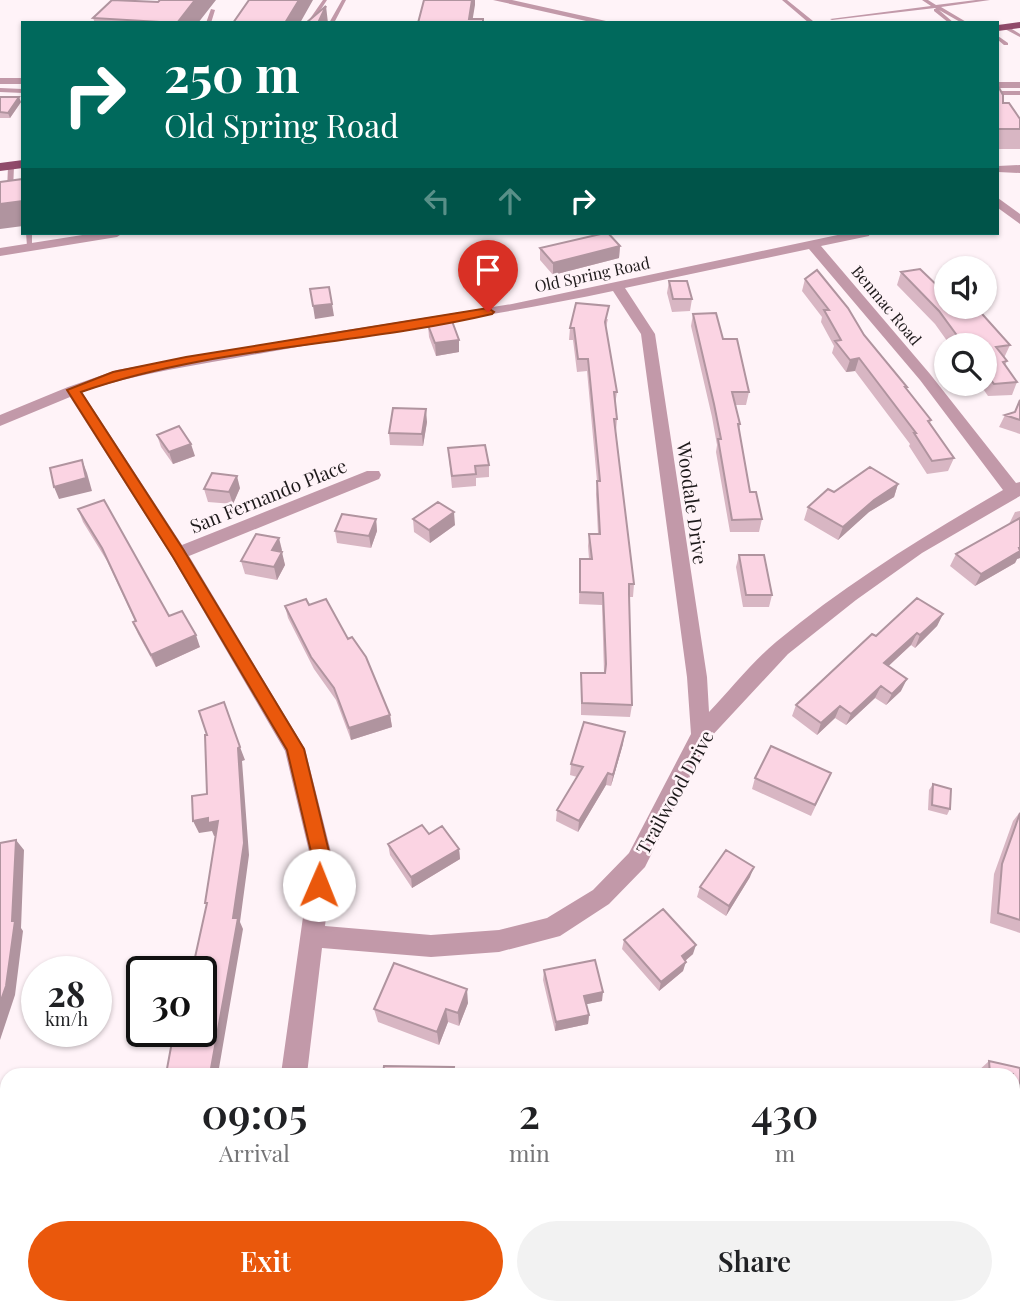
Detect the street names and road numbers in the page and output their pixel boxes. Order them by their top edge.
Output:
street label: Old Spring Road [532,252,652,296]
street label: Benmac Road [847,261,927,349]
street label: Woodale Drive [671,439,714,566]
street label: San Fernando Place [186,452,350,538]
street label: Trailwood Drive [629,725,719,859]

